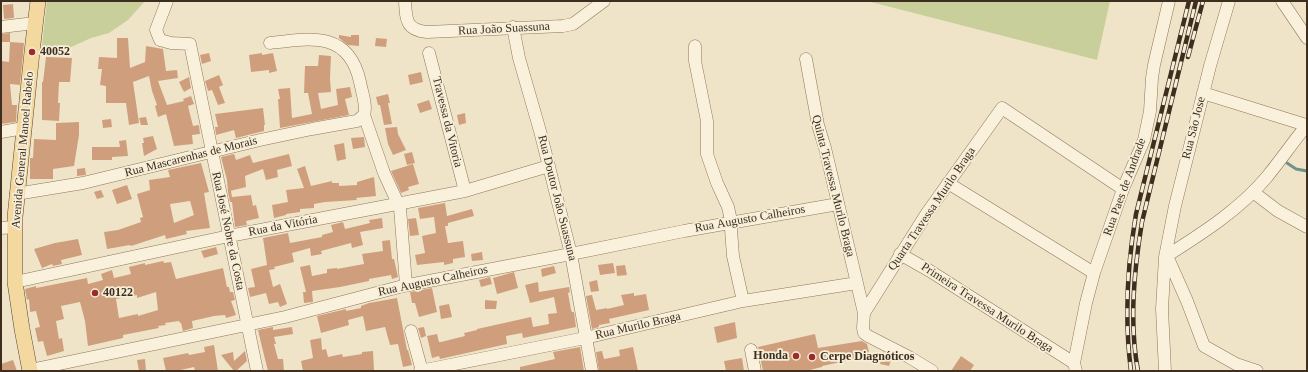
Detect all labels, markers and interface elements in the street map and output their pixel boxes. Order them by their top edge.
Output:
street label: Rua João Suassuna [458,19,550,39]
place label: 40052 [40,45,70,59]
marker: 40052 [27,47,37,57]
street label: Avenida General Manoel Rabelo [9,71,37,229]
street label: Travessa da Vitoria [429,75,465,169]
street label: Rua São Jose [1179,95,1209,161]
street label: Quinta Travessa Murilo Braga [808,113,858,259]
street label: Rua Mascarenhas de Morais [123,134,259,180]
street label: Rua Doutor João Suassuna [534,134,580,262]
street label: Rua Paes de Andrade [1101,136,1149,238]
street label: Quarta Travessa Murilo Braga [885,145,979,273]
street label: Rua José Nobre da Costa [208,170,248,292]
street label: Rua Augusto Calheiros [694,202,806,236]
street label: Rua da Vitória [247,212,319,240]
street label: Primeira Travessa Murilo Braga [918,260,1056,356]
street label: Rua Augusto Calheiros [377,262,489,300]
place label: 40122 [103,286,133,300]
marker: 40122 [90,288,100,298]
street label: Rua Murilo Braga [594,309,682,343]
place label: Honda [753,349,788,363]
place label: Cerpe Diagnóticos [820,350,914,364]
marker: Honda [791,351,801,361]
marker: Cerpe Diagnóticos [807,352,817,362]

